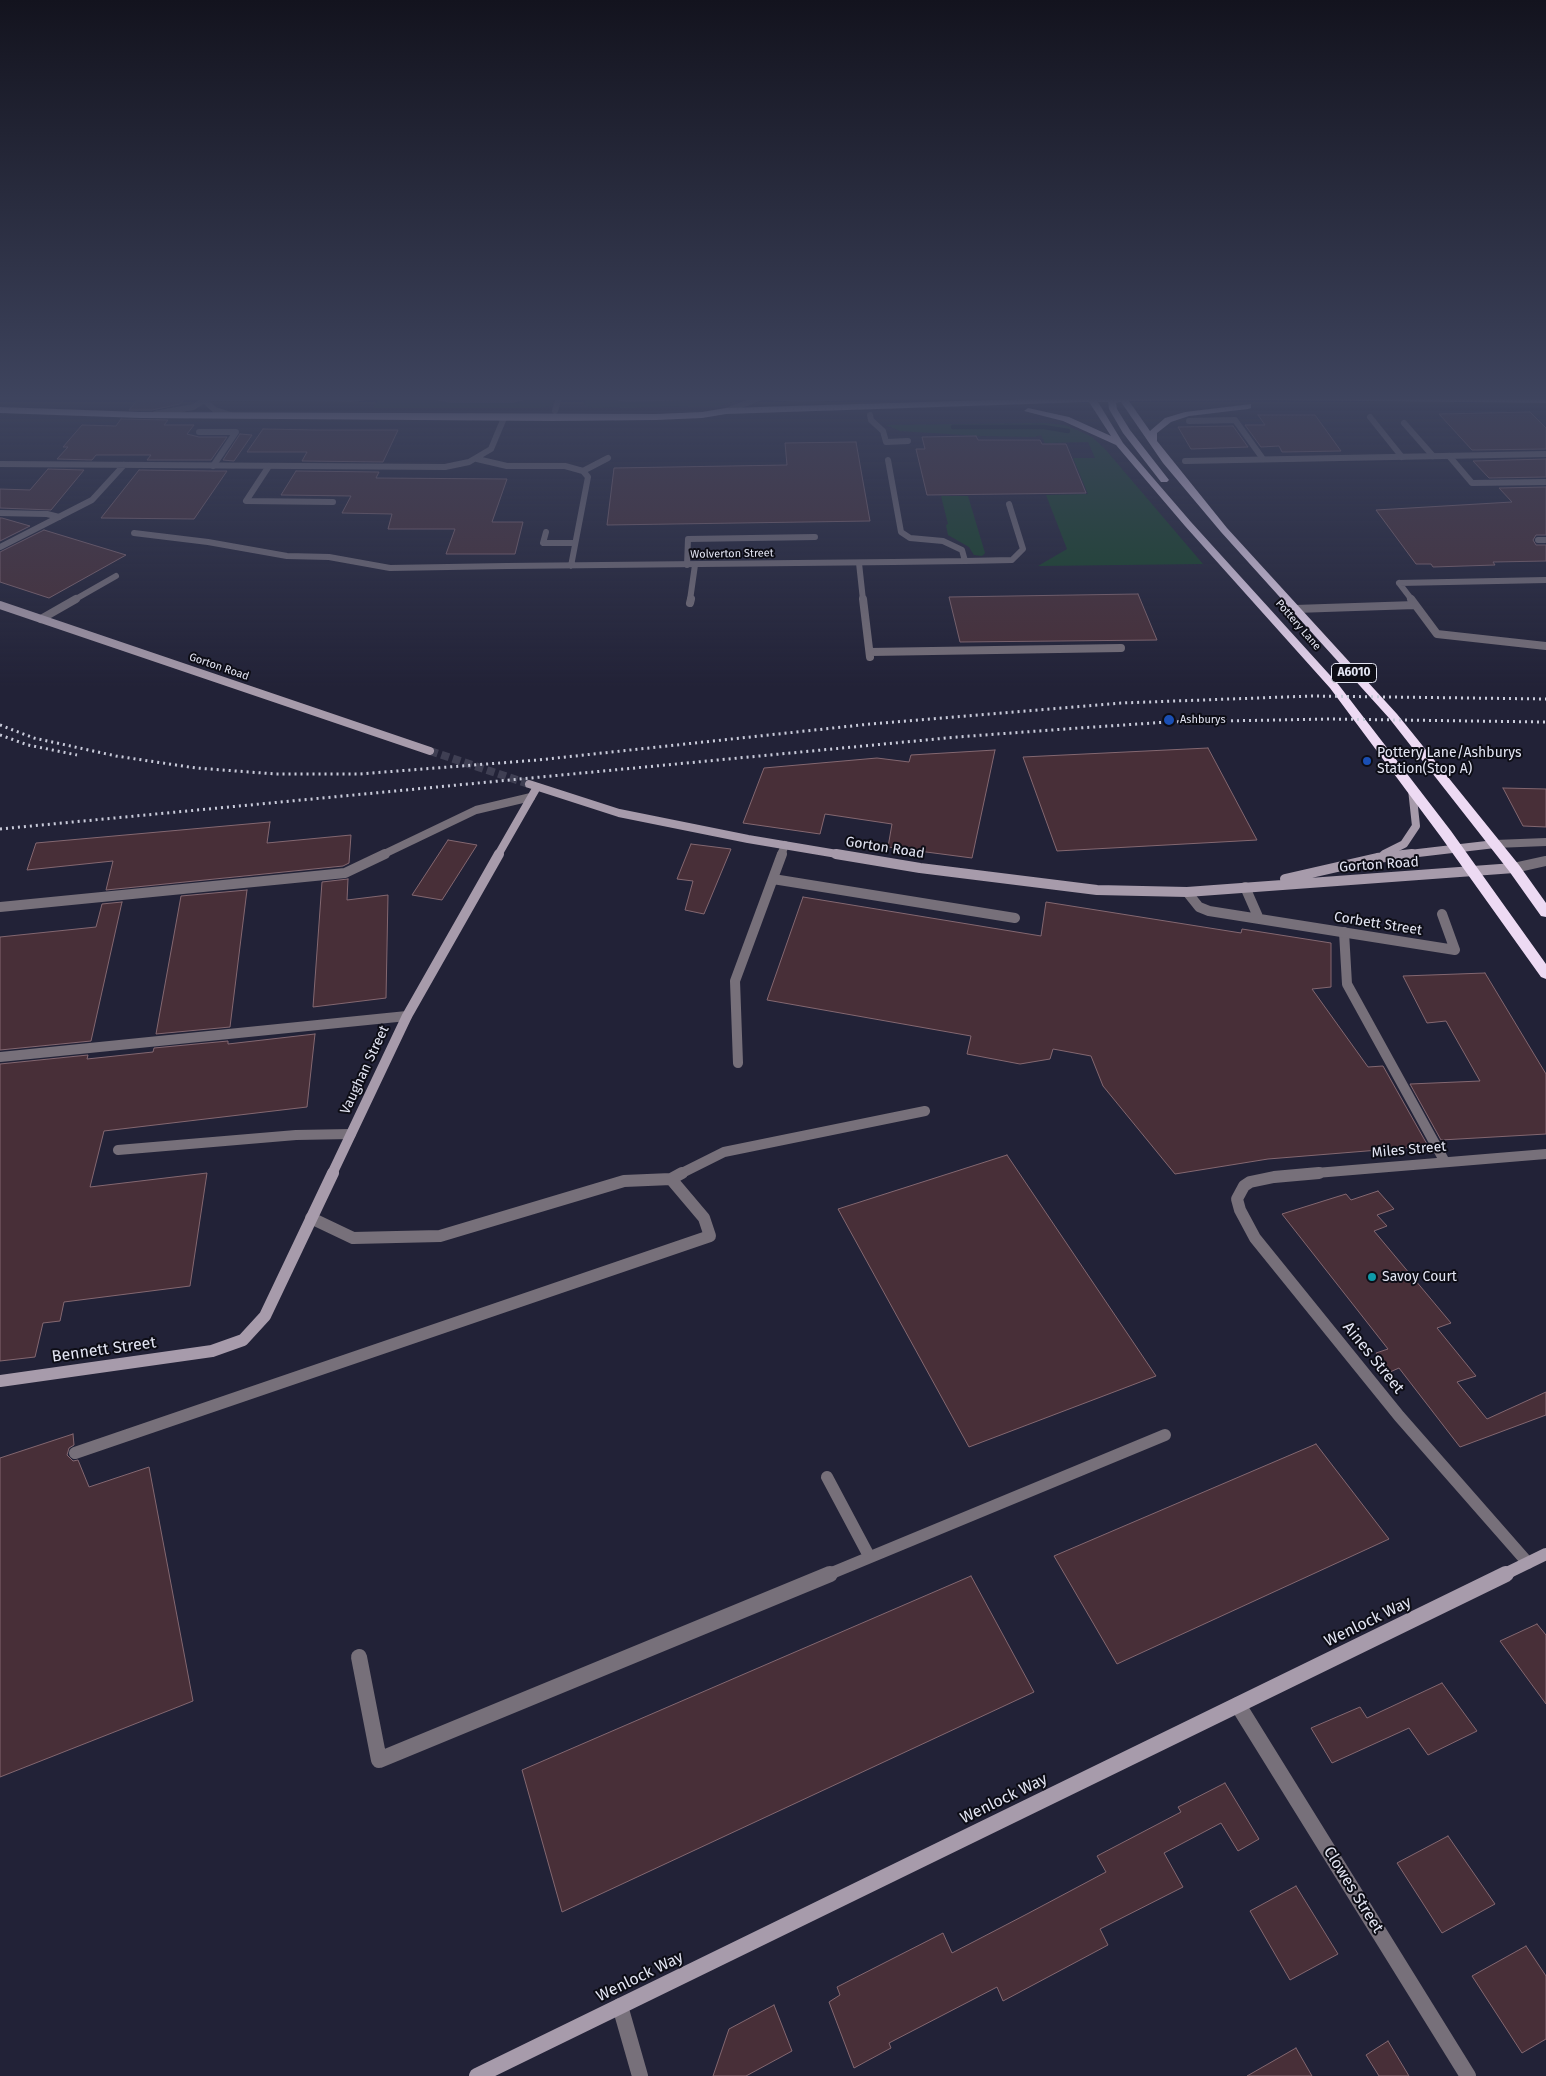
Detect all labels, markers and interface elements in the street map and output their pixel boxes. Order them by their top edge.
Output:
street label: Wolverton Street [690,547,774,561]
street label: Pottery Lane [1272,597,1324,653]
street label: Gorton Road [187,651,251,683]
road number: A6010 [1332,664,1376,682]
marker: Ashburys [1162,713,1176,727]
place label: Ashburys [1180,713,1226,727]
place label: Pottery Lane/Ashburys Station(Stop A) [1377,745,1522,778]
marker: Pottery Lane/Ashburys Station(Stop A) [1361,755,1373,767]
street label: Gorton Road [844,833,926,863]
street label: Gorton Road [1339,854,1419,876]
street label: Corbett Street [1333,909,1423,939]
street label: Vaughan Street [337,1023,393,1117]
street label: Miles Street [1371,1138,1447,1162]
place label: Savoy Court [1382,1269,1457,1285]
marker: Savoy Court [1366,1271,1378,1283]
street label: Aines Street [1338,1318,1408,1398]
street label: Bennett Street [51,1333,157,1367]
street label: Wenlock Way [1321,1593,1415,1651]
street label: Wenlock Way [957,1770,1051,1828]
street label: Clowes Street [1319,1843,1387,1937]
street label: Wenlock Way [593,1948,687,2006]

